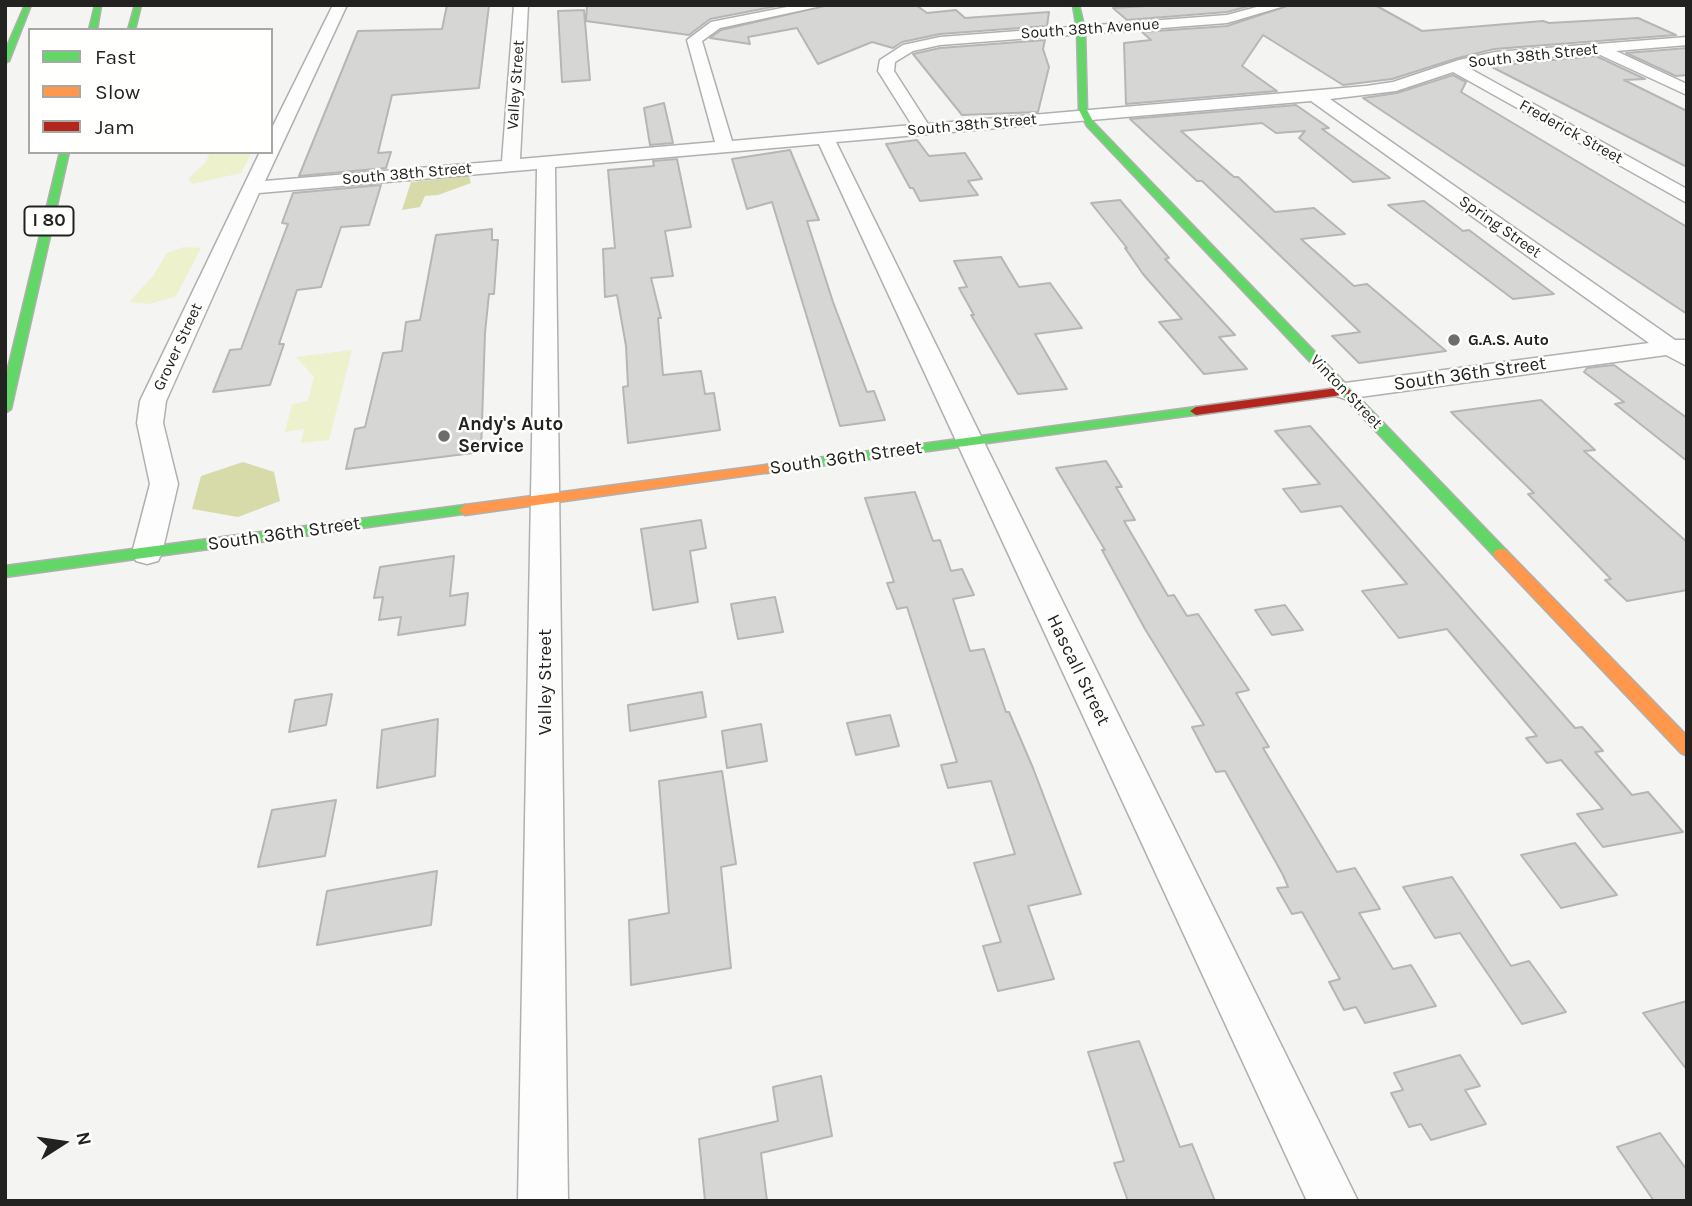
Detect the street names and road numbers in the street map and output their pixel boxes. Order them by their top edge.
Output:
street label: South 38th Avenue [1020,15,1160,43]
street label: Valley Street [503,40,529,130]
street label: South 38th Street [1467,40,1599,72]
street label: Frederick Street [1516,96,1626,168]
street label: South 38th Street [906,110,1038,140]
street label: South 38th Street [341,159,473,189]
street label: Spring Street [1455,192,1545,262]
road number: I 80 [24,206,74,236]
street label: Grover Street [149,300,207,394]
street label: Vinton Street [1306,351,1386,433]
street label: South 36th Street [1392,352,1548,396]
street label: South 36th Street [768,436,924,480]
street label: South 36th Street [206,512,362,556]
street label: Hascall Street [1041,611,1115,729]
street label: Valley Street [535,629,557,735]

